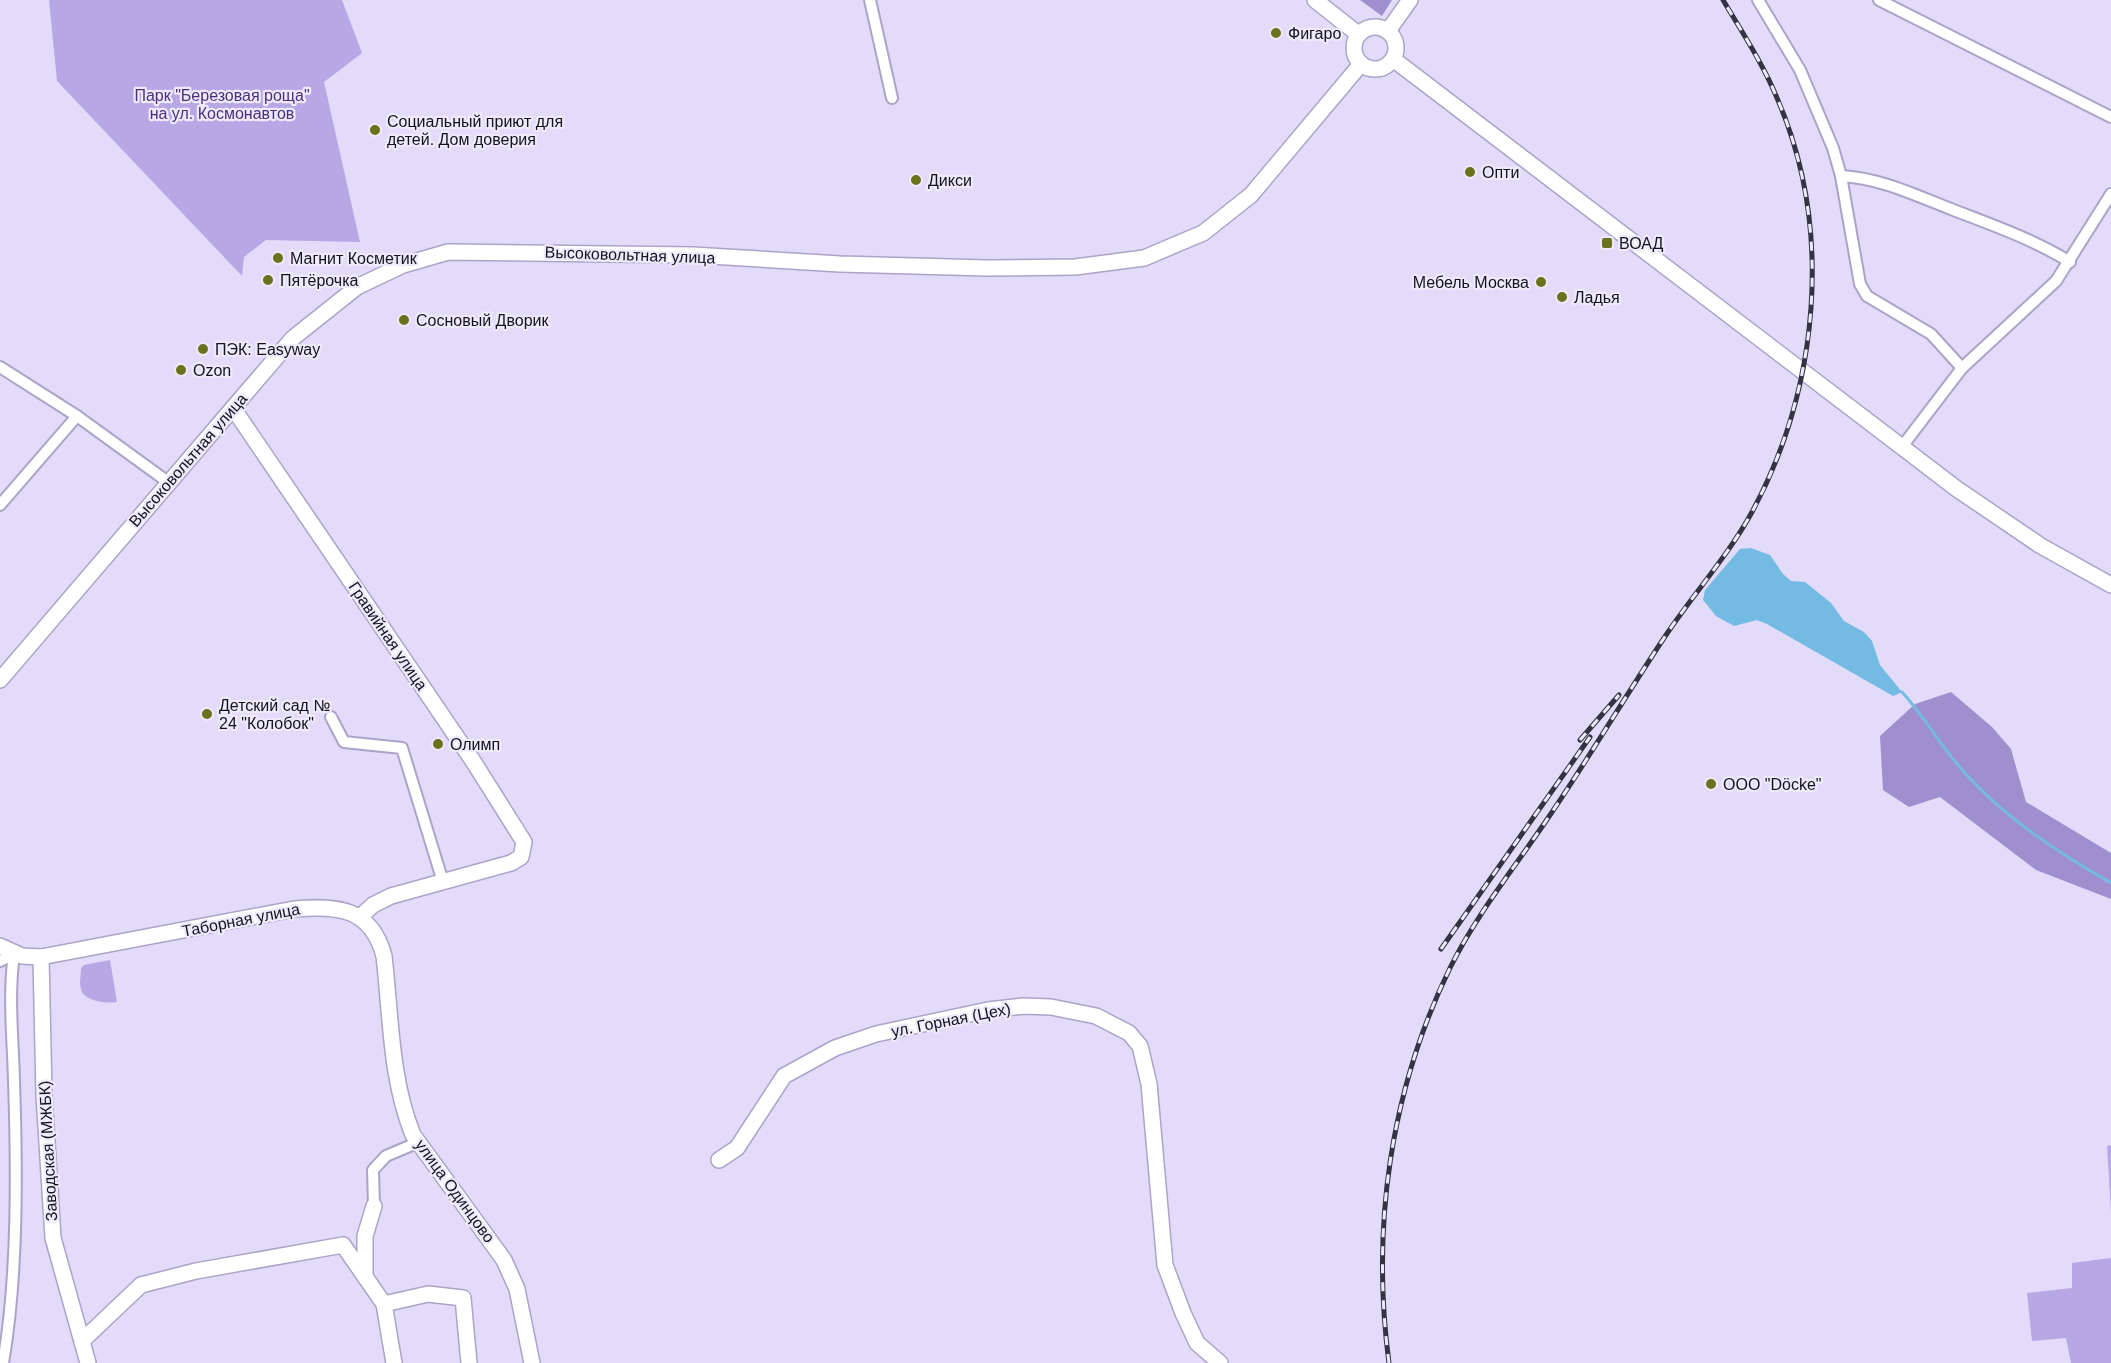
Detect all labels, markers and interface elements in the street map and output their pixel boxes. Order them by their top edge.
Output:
place label: Фигаро [1288,25,1341,42]
marker: Фигаро [1269,26,1283,40]
park label: Парк "Березовая роща" на ул. Космонавтов [134,87,310,122]
place label: Социальный приют для детей. Дом доверия [387,113,563,148]
marker: Социальный приют для детей. Дом доверия [368,123,382,137]
place label: Опти [1482,164,1519,181]
marker: Опти [1463,165,1477,179]
place label: Дикси [928,172,972,189]
marker: Дикси [909,173,923,187]
place label: ВОАД [1619,235,1663,252]
marker: ВОАД [1600,236,1614,250]
street label: Высоковольтная улица [544,244,716,266]
place label: Магнит Косметик [290,250,418,267]
marker: Магнит Косметик [271,251,285,265]
place label: Пятёрочка [280,272,359,289]
marker: Пятёрочка [261,273,275,287]
place label: Мебель Москва [1413,274,1529,291]
marker: Мебель Москва [1534,275,1548,289]
place label: Ладья [1574,289,1620,306]
marker: Ладья [1555,290,1569,304]
place label: Сосновый Дворик [416,312,549,329]
marker: Сосновый Дворик [397,313,411,327]
place label: ПЭК: Easyway [215,341,320,358]
marker: ПЭК: Easyway [196,342,210,356]
place label: Ozon [193,362,231,379]
marker: Ozon [174,363,188,377]
street label: Высоковольтная улица [126,390,250,530]
street label: Гравийная улица [346,579,431,693]
place label: Детский сад № 24 "Колобок" [219,697,331,732]
marker: Детский сад № 24 "Колобок" [200,707,214,721]
place label: Олимп [450,736,500,753]
marker: Олимп [431,737,445,751]
place label: ООО "Döcke" [1723,776,1822,793]
marker: ООО "Döcke" [1704,777,1718,791]
street label: Таборная улица [181,900,301,940]
street label: ул. Горная (Цех) [890,1000,1012,1040]
street label: Заводская (МЖБК) [36,1080,60,1222]
street label: улица Одинцово [412,1136,498,1246]

